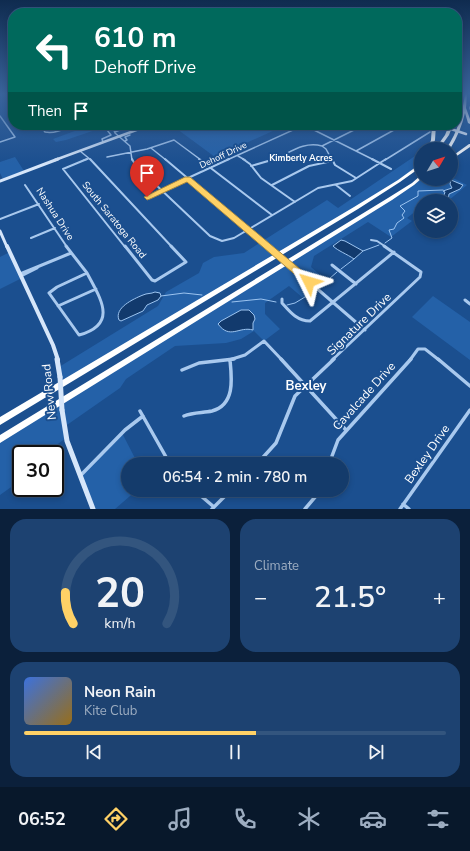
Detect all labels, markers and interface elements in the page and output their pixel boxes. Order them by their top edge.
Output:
text: 610 m [94,19,177,57]
icon: left [28,24,80,76]
text: Dehoff Drive [94,55,196,79]
icon: arrive [70,100,92,122]
text: Then [28,101,62,121]
street label: Dehoff Drive [197,139,249,171]
north arrow [414,142,458,186]
map controls [414,142,458,238]
district label: Kimberly Acres [269,152,333,164]
pin [130,156,164,197]
icon: arrive [136,162,158,184]
street label: South Saratoga Road [79,179,150,262]
street label: Nashua Drive [33,185,77,243]
button: layers [414,194,458,238]
position arrow [288,261,330,303]
street label: Signature Drive [323,289,395,359]
street label: Cavalcade Drive [329,358,399,434]
street label: New Road [38,363,60,421]
district label: Bexley [286,377,327,395]
street label: Bexley Drive [401,421,453,487]
speed limit sign: 30 [12,445,64,497]
text: 06:54 · 2 min · 780 m [163,467,307,487]
text: Climate [254,557,299,575]
text: 20 [95,564,145,621]
text: 21.5° [314,577,386,618]
text: − [254,583,267,613]
text: + [433,583,446,613]
text: km/h [104,613,136,632]
text: Neon Rain [84,682,156,702]
text: Kite Club [84,702,137,720]
icon: previous [83,741,105,763]
icon: pause [224,741,246,763]
icon: next [365,741,387,763]
icon: directions [102,805,130,833]
icon: music [166,805,194,833]
icon: phone [231,805,259,833]
icon: climate [295,805,323,833]
icon: car [359,805,387,833]
icon: filters [424,805,452,833]
text: 06:52 [18,807,66,831]

